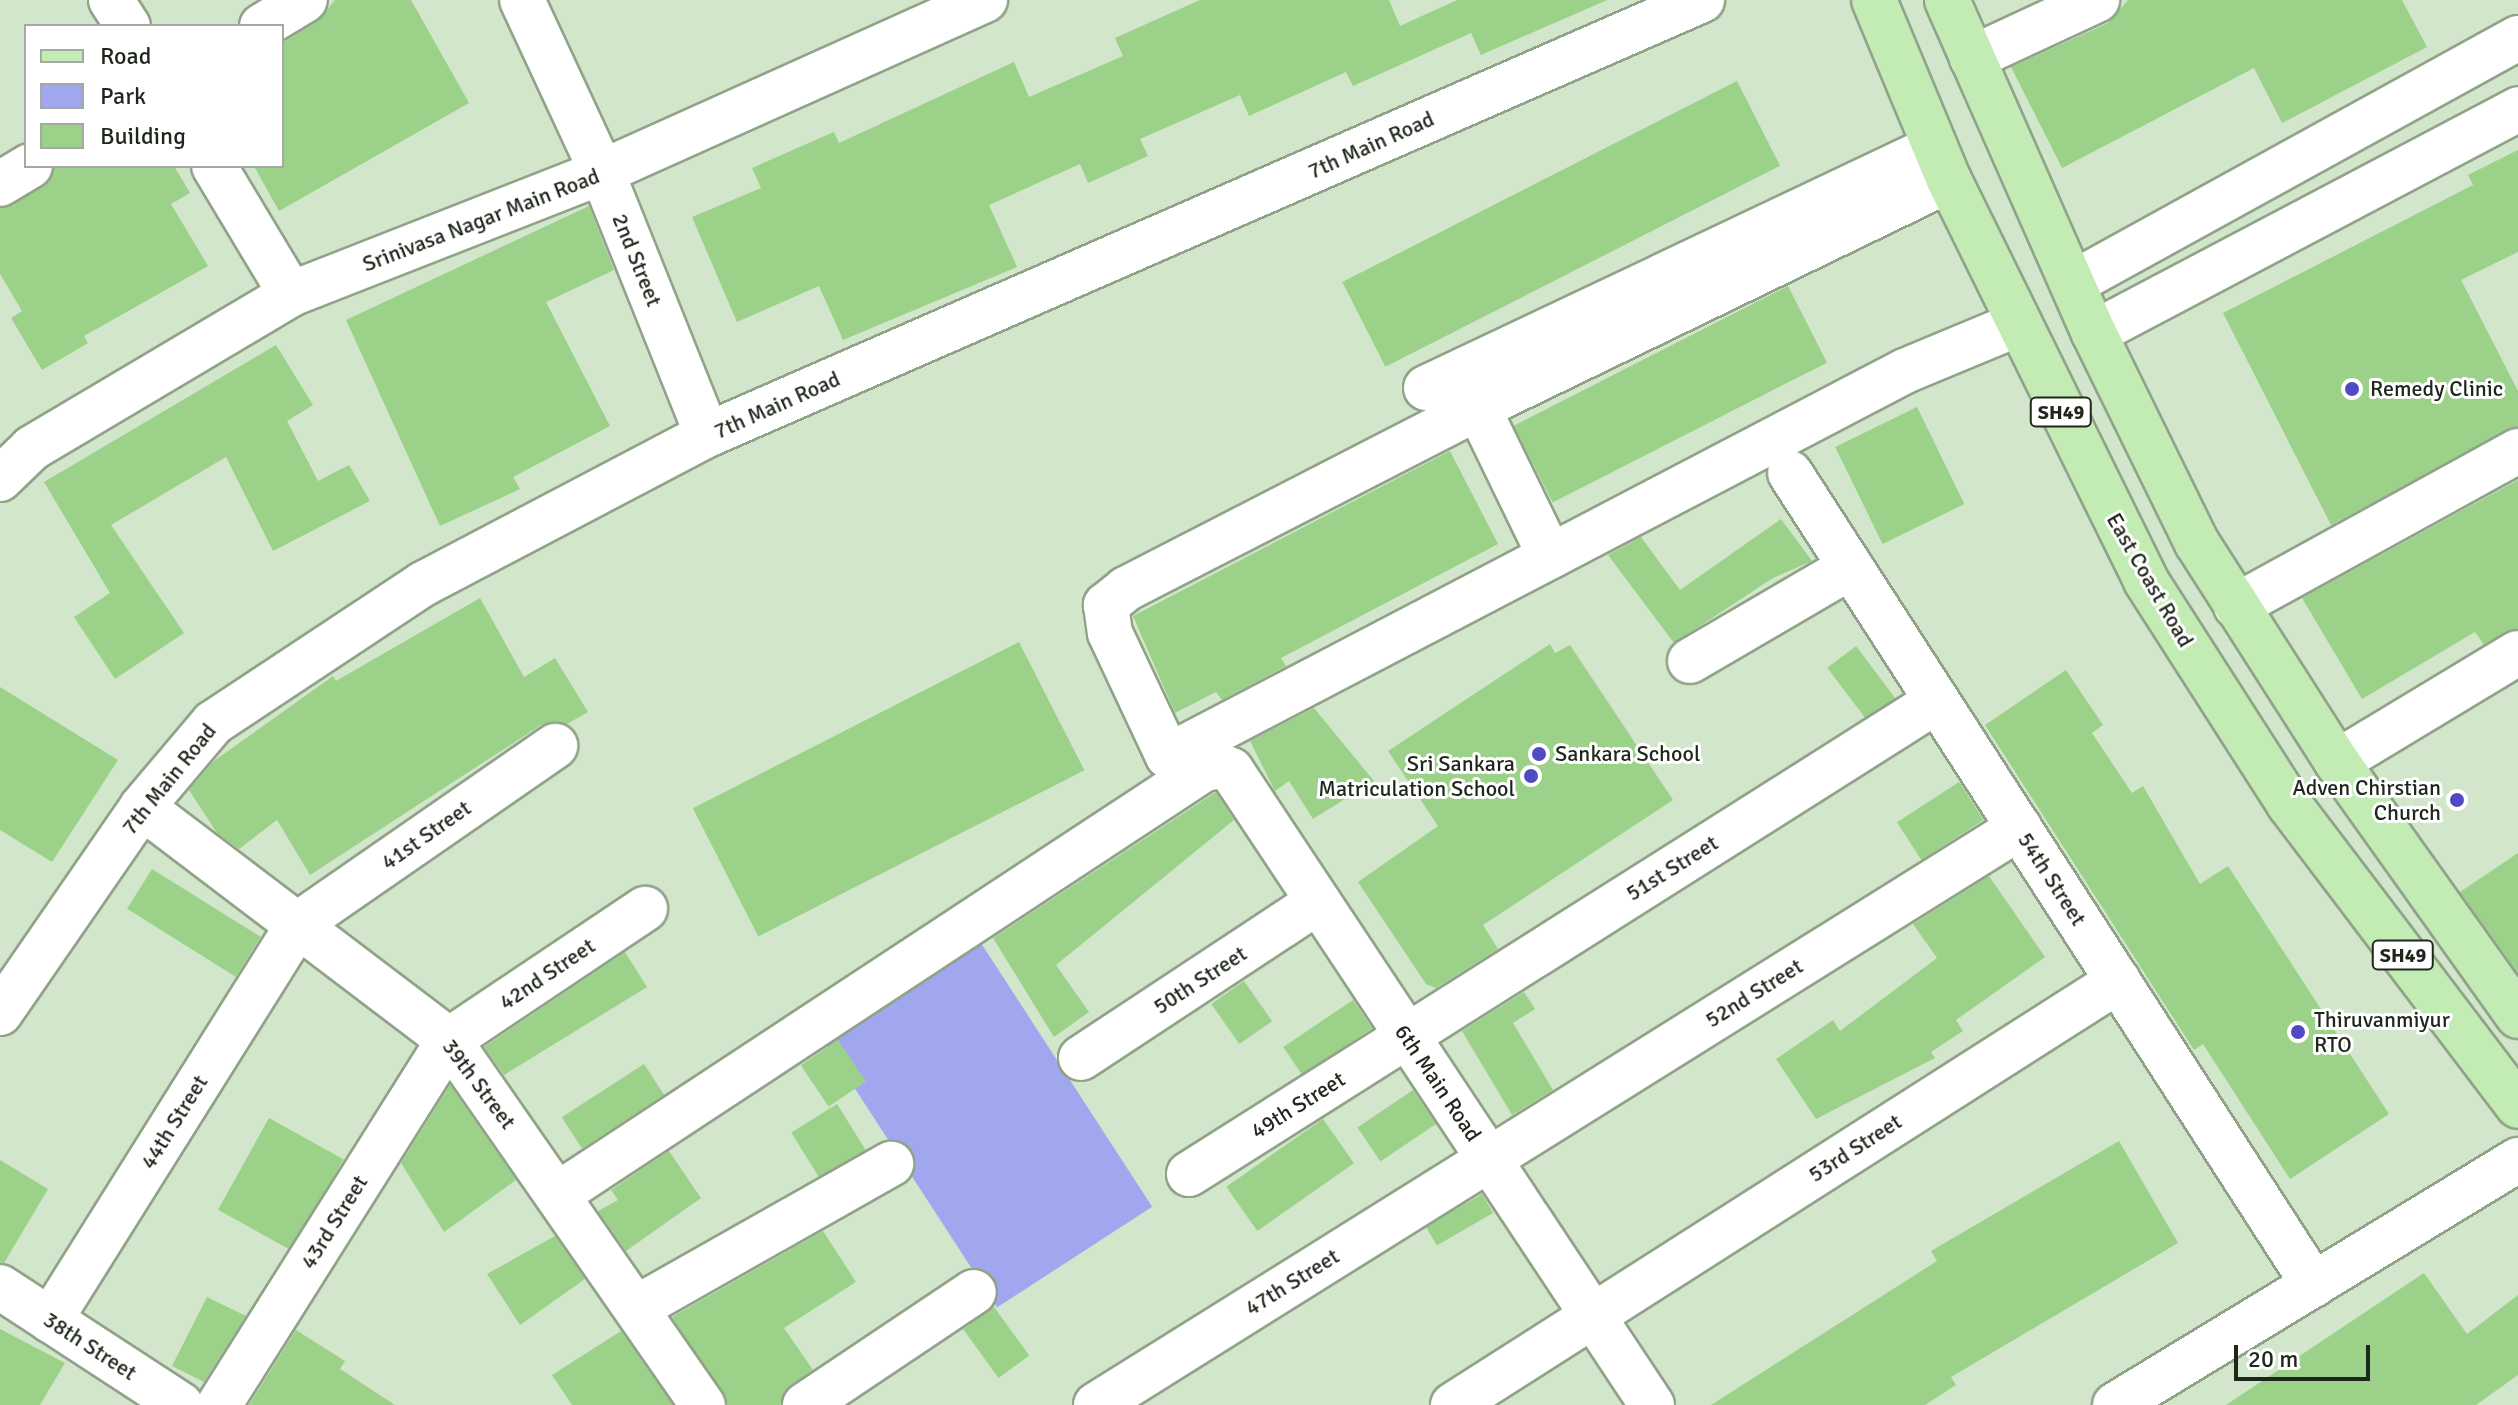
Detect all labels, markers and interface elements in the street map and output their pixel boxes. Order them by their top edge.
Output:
legend [24,24,284,168]
text: Road [100,41,151,71]
text: Park [100,81,146,111]
street label: 7th Main Road [1304,105,1438,185]
text: Building [100,121,186,151]
street label: Srinivasa Nagar Main Road [359,163,603,277]
street label: 2nd Street [606,210,668,310]
street label: 7th Main Road [710,365,844,445]
place label: Remedy Clinic [2370,376,2503,402]
marker: Remedy Clinic [2341,378,2363,400]
road number: SH49 [2029,396,2093,428]
street label: East Coast Road [2101,508,2199,652]
street label: 7th Main Road [116,718,222,840]
place label: Sankara School [1555,741,1700,767]
marker: Sankara School [1530,745,1548,763]
place label: Sri Sankara Matriculation School [1318,750,1515,802]
marker: Sri Sankara Matriculation School [1522,767,1540,785]
place label: Adven Chirstian Church [2293,774,2441,826]
marker: Adven Chirstian Church [2448,791,2466,809]
street label: 41st Street [376,795,476,875]
street label: 54th Street [2012,828,2092,930]
street label: 51st Street [1621,829,1723,907]
street label: 42nd Street [494,932,600,1016]
road number: SH49 [2371,939,2435,971]
street label: 50th Street [1149,940,1251,1020]
street label: 52nd Street [1701,953,1807,1033]
place label: Thiruvanmiyur RTO [2314,1006,2450,1058]
street label: 6th Main Road [1389,1020,1487,1146]
marker: Thiruvanmiyur RTO [2289,1023,2307,1041]
street label: 39th Street [437,1034,521,1134]
street label: 49th Street [1246,1066,1350,1144]
street label: 44th Street [135,1070,213,1174]
street label: 53rd Street [1804,1108,1906,1188]
street label: 43rd Street [295,1170,373,1274]
street label: 47th Street [1240,1243,1344,1321]
street label: 38th Street [39,1306,141,1386]
scale bar [2238,1329,2374,1379]
text: 20 m [2248,1344,2298,1374]

